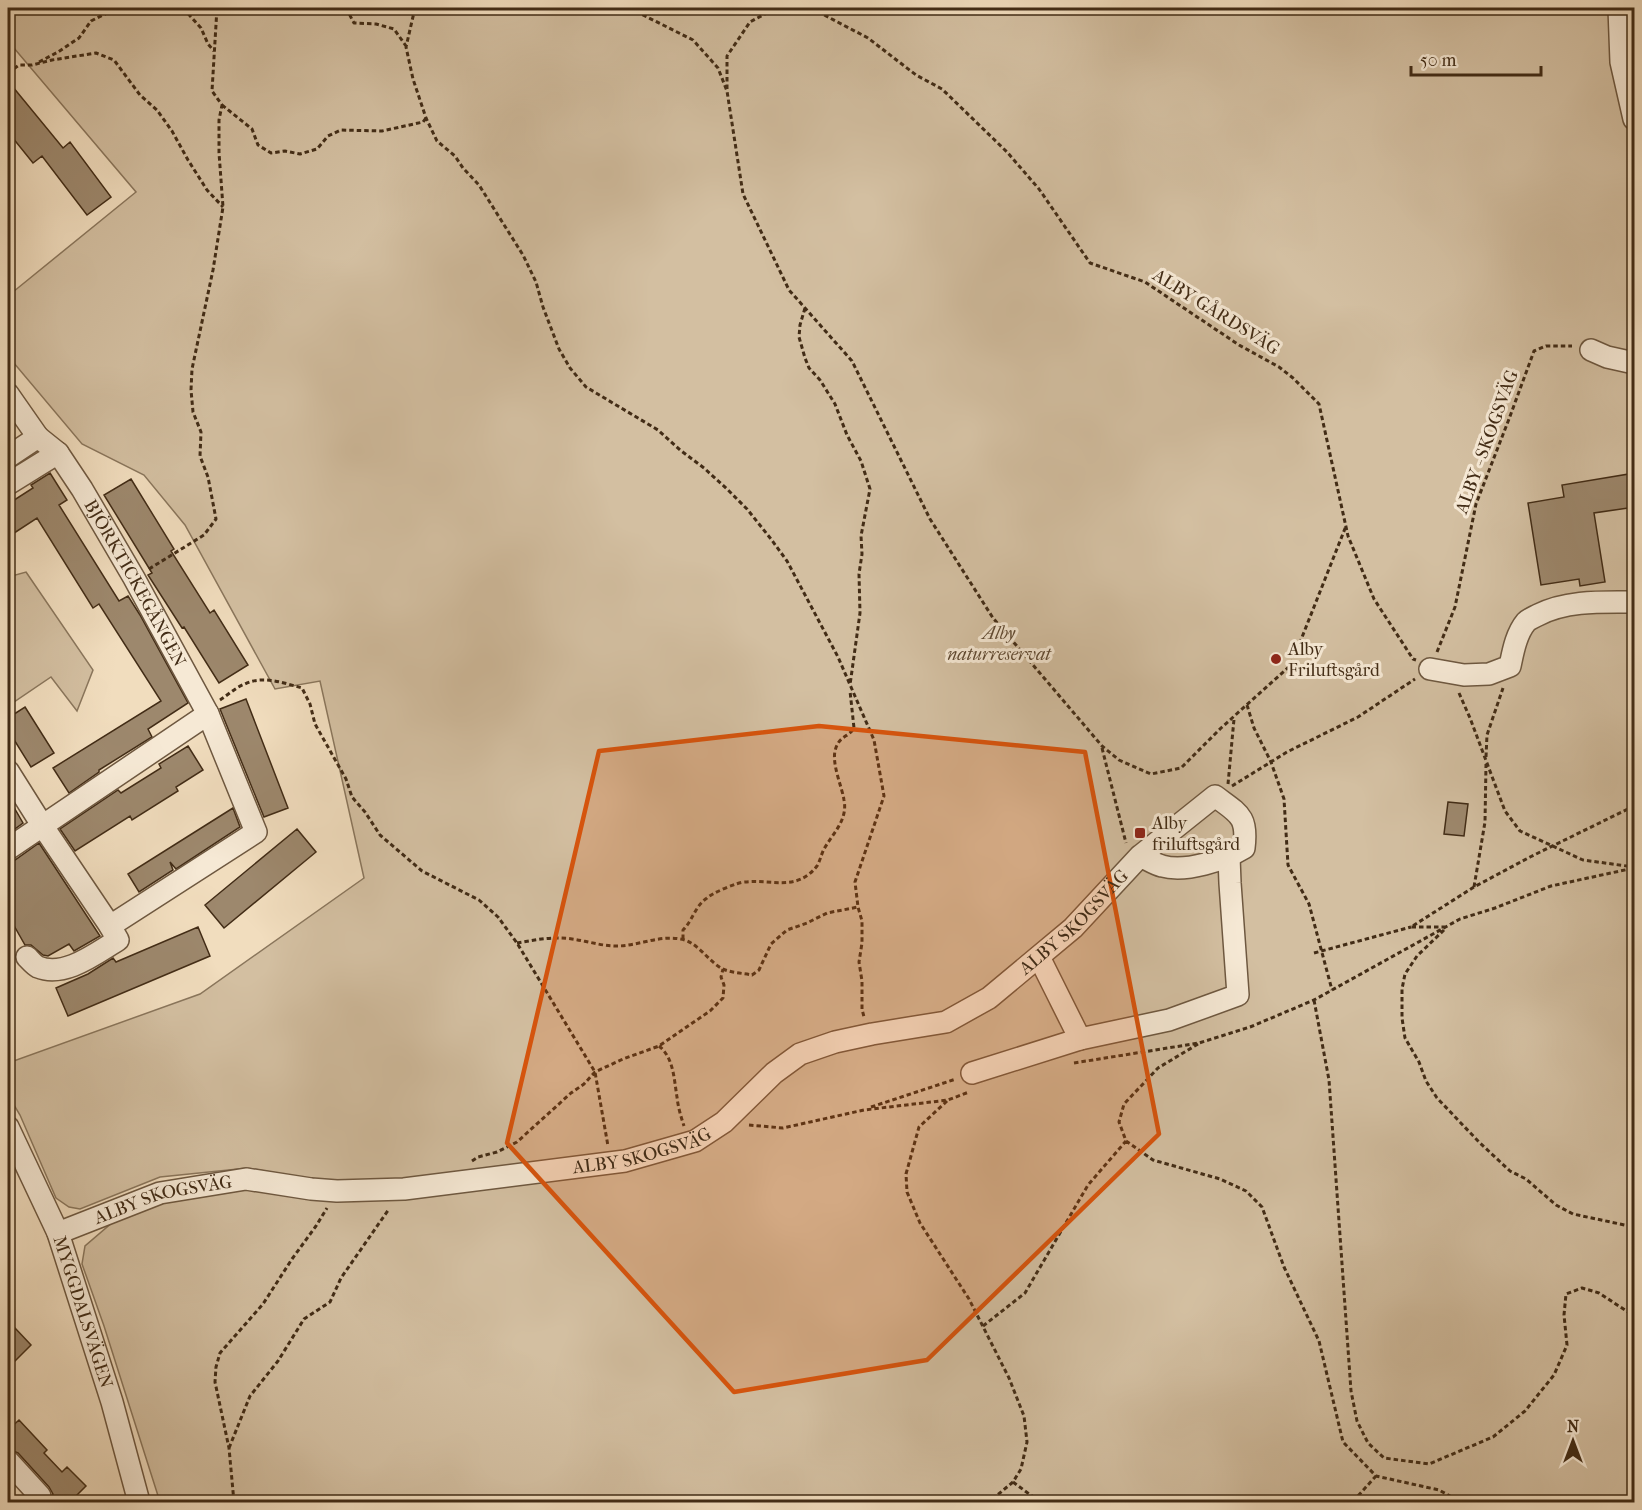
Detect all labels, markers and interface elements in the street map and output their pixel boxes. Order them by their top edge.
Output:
scale bar [1411,39,1542,77]
text: 50 m [1420,50,1457,71]
street label: ALBY GÅRDSVÄG [1148,263,1284,360]
street label: ALBY - SKOGSVÄG [1450,367,1523,518]
street label: BJÖRKTICKEGÅNGEN [80,496,191,670]
park label: Alby naturreservat [947,623,1052,665]
place label: Alby Friluftsgård [1287,639,1380,681]
marker: Alby Friluftsgård [1269,652,1283,666]
place label: Alby friluftsgård [1151,813,1240,855]
marker: Alby friluftsgård [1133,826,1147,840]
street label: ALBY SKOGSVÄG [1014,865,1133,979]
street label: ALBY SKOGSVÄG [570,1123,715,1178]
street label: ALBY SKOGSVÄG [90,1171,234,1229]
street label: MYGGDALSVÄGEN [49,1233,117,1391]
north arrow [1543,1411,1603,1471]
text: N [1567,1417,1580,1436]

